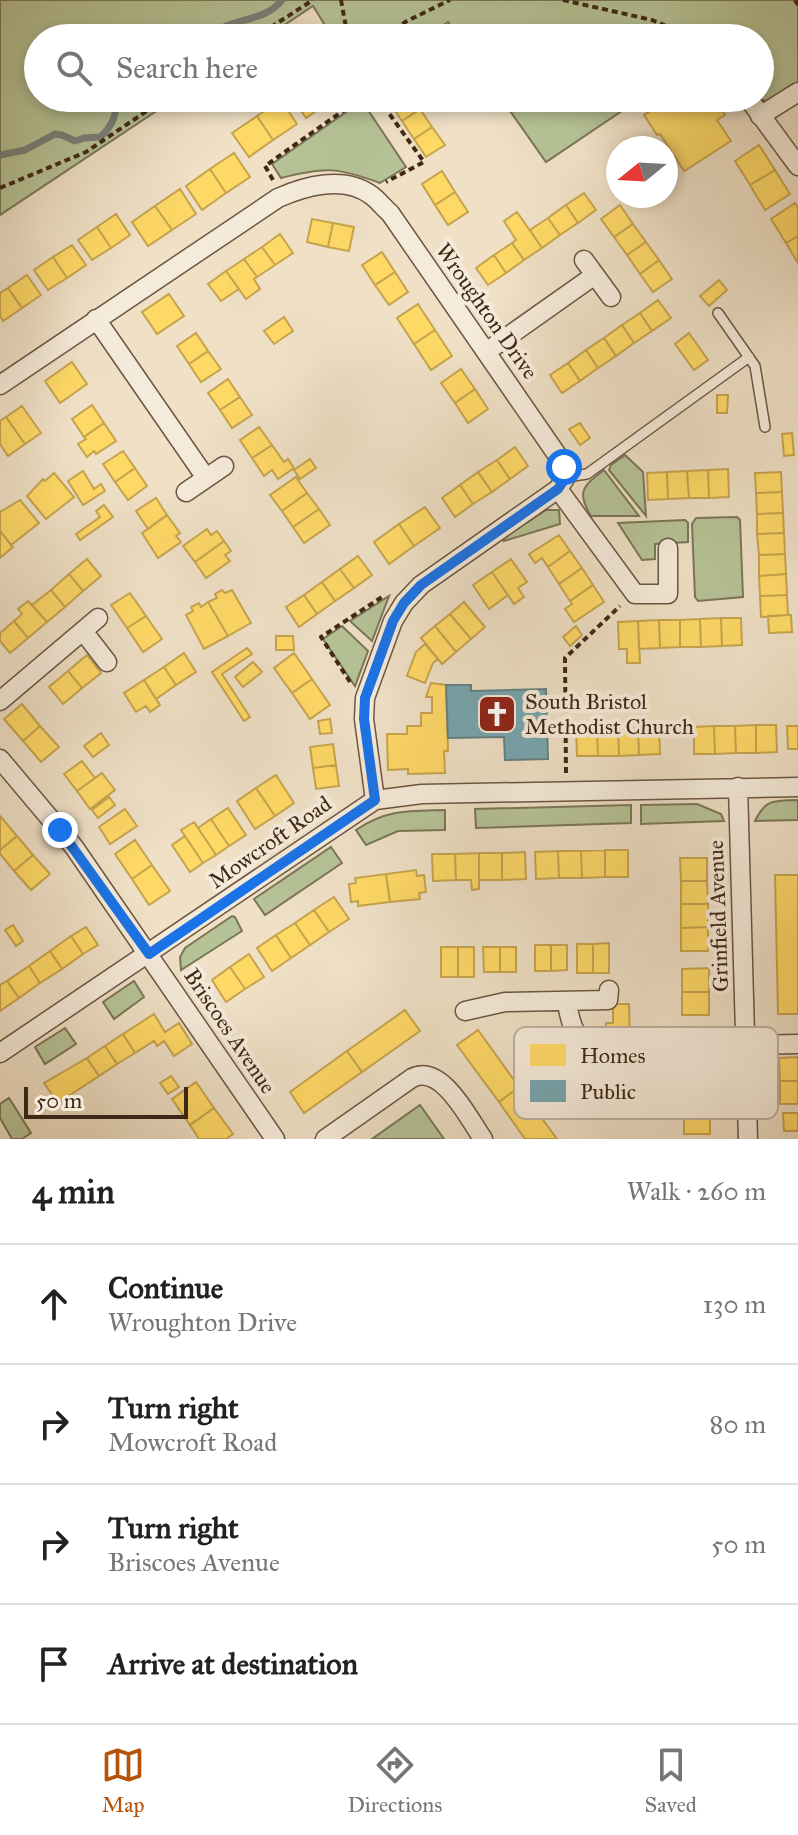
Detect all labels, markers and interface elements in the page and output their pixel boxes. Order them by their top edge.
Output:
search box [24,24,774,112]
icon: search [52,46,96,90]
text: Search here [116,50,258,86]
north arrow [606,136,678,208]
street label: Wroughton Drive [430,238,544,384]
route start [546,449,582,485]
place label: South Bristol Methodist Church [525,688,694,740]
church icon: South Bristol Methodist Church [476,693,518,735]
street label: Mowcroft Road [204,790,336,894]
route end [42,812,78,848]
street label: Grinfield Avenue [702,840,734,992]
street label: Briscoes Avenue [178,963,282,1099]
legend [514,1027,778,1119]
text: Homes [580,1042,646,1069]
text: Public [580,1078,636,1105]
scale bar [24,1083,188,1119]
text: 50 m [36,1087,82,1114]
text: 4 min [32,1171,115,1212]
text: Walk · 260 m [627,1175,766,1207]
text: Continue [108,1270,223,1306]
icon: ahead [32,1282,76,1326]
text: 130 m [703,1288,766,1320]
text: Wroughton Drive [108,1306,297,1338]
text: Turn right [108,1390,239,1426]
icon: right [32,1402,76,1446]
text: 80 m [710,1408,766,1440]
text: Mowcroft Road [108,1426,277,1458]
text: Turn right [108,1510,239,1546]
icon: right [32,1522,76,1566]
text: 50 m [711,1528,766,1560]
text: Briscoes Avenue [108,1546,280,1578]
icon: arrive [32,1642,76,1686]
text: Arrive at destination [108,1646,358,1682]
tab: Map [101,1743,145,1818]
tab: Directions [347,1743,442,1818]
tab: Saved [645,1743,697,1818]

